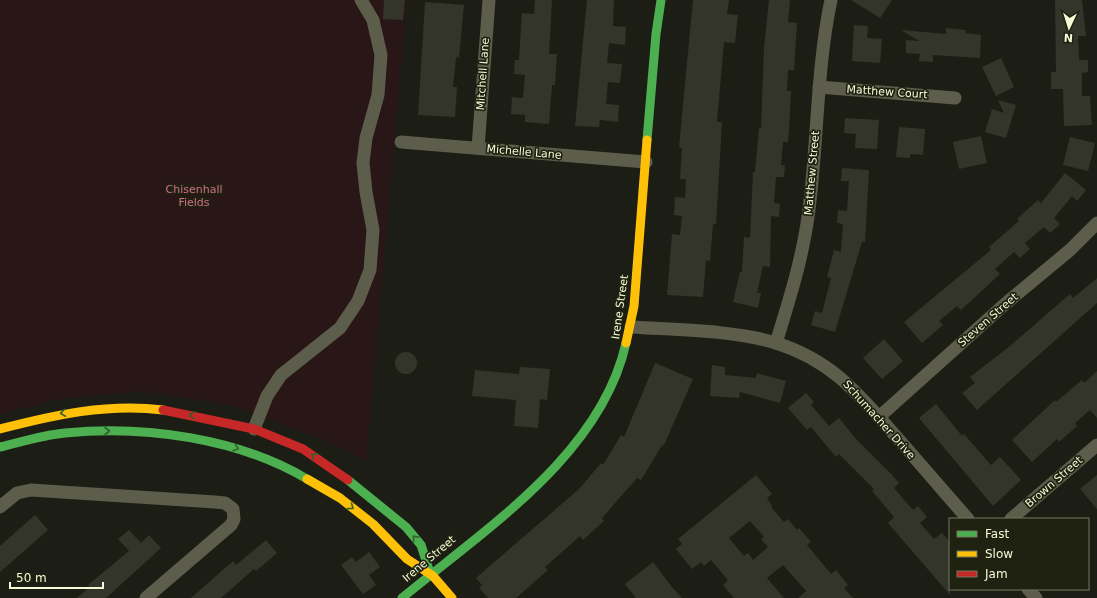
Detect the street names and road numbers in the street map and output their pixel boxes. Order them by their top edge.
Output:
street label: Mitchell Lane [474,37,492,111]
street label: Matthew Court [846,83,929,101]
street label: Matthew Street [802,130,822,216]
street label: Michelle Lane [486,142,562,162]
street label: Irene Street [609,273,631,340]
street label: Steven Street [955,290,1021,350]
street label: Schumacher Drive [840,378,918,462]
street label: Brown Street [1023,453,1086,510]
street label: Irene Street [400,533,459,585]

